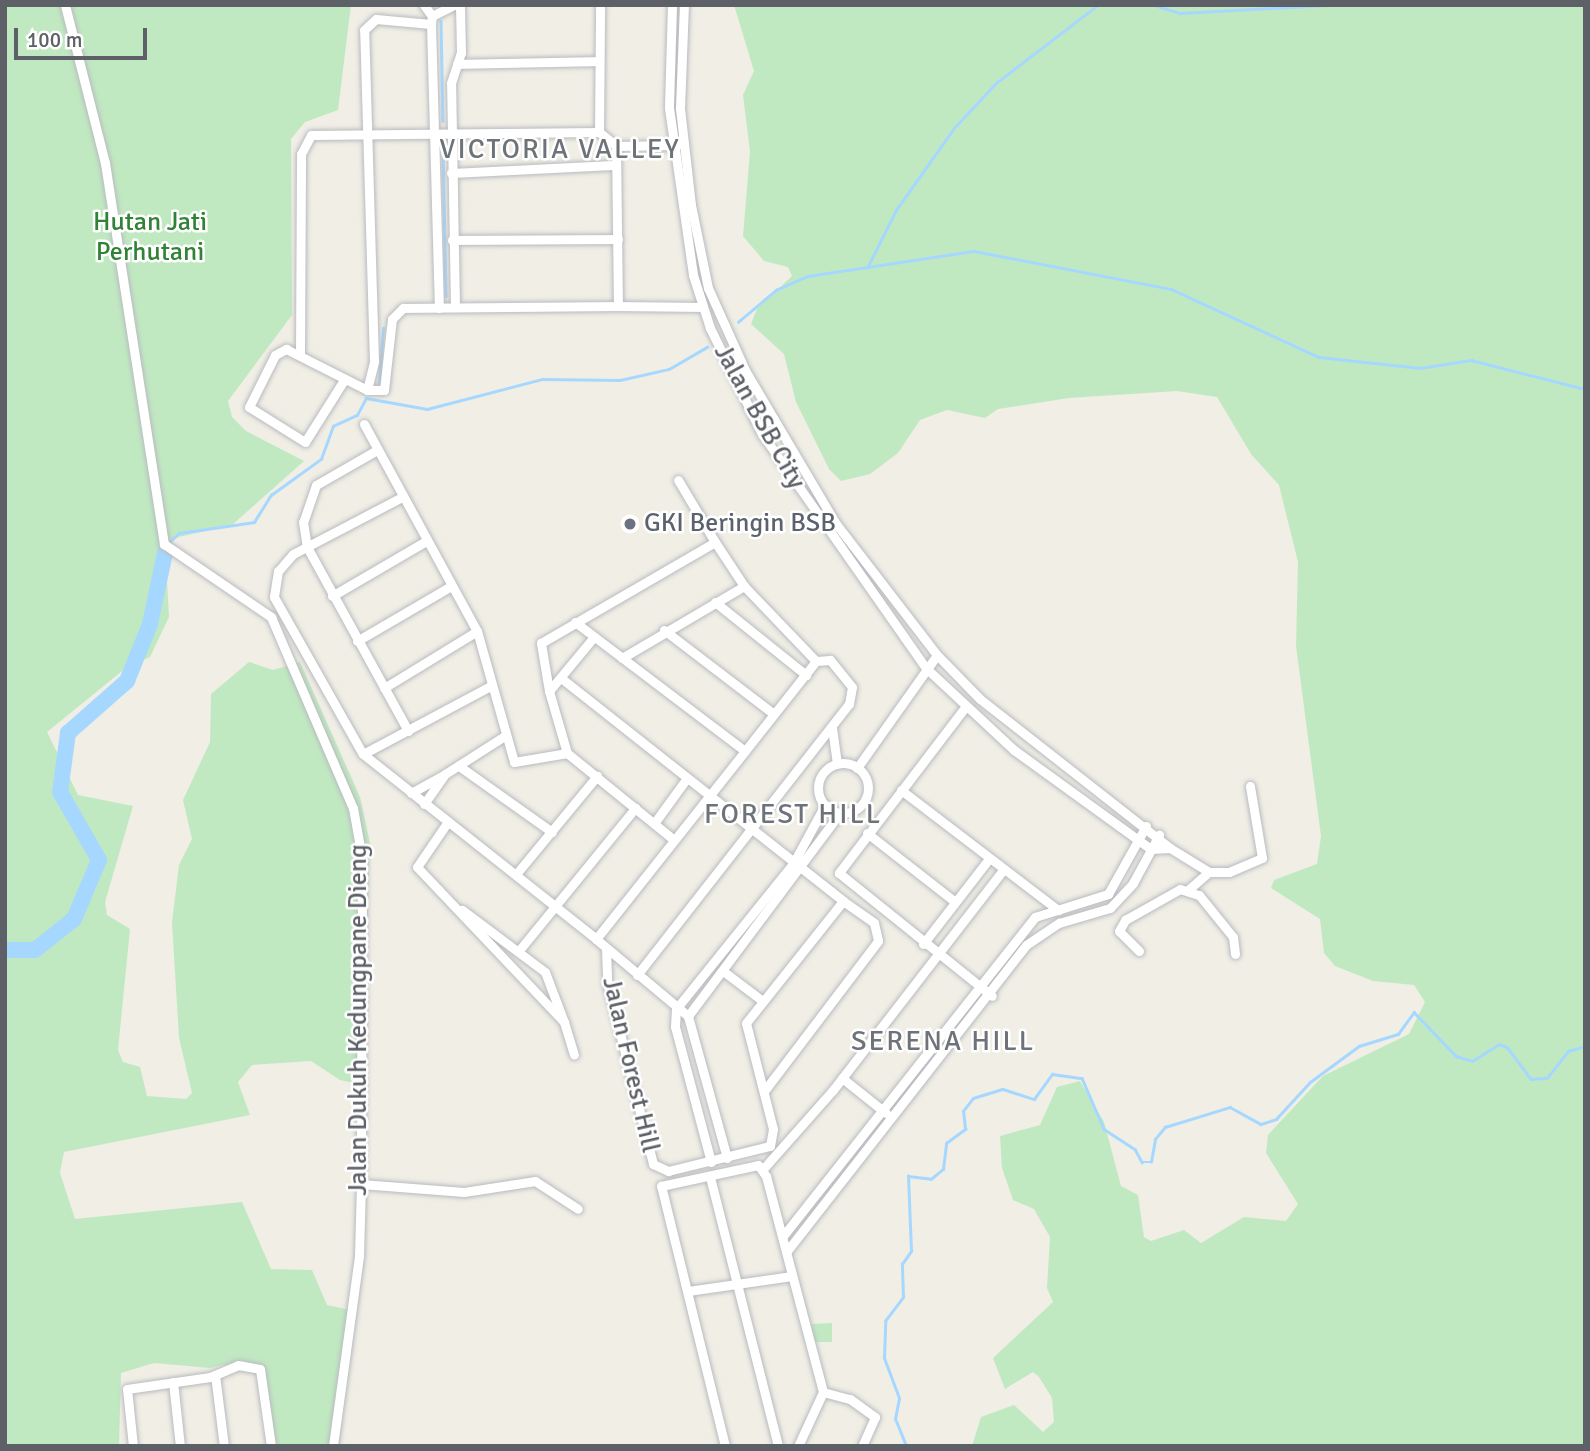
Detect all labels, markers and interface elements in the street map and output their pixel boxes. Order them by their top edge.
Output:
scale bar [18,14,150,58]
text: 100 m [27,27,82,53]
district label: VICTORIA VALLEY [441,132,679,166]
park label: Hutan Jati Perhutani [93,207,207,268]
street label: Jalan BSB City [706,339,812,495]
place label: GKI Beringin BSB [644,508,836,540]
marker: GKI Beringin BSB [622,516,638,532]
district label: FOREST HILL [705,797,881,831]
street label: Jalan Dukuh Kedungpane Dieng [343,844,375,1196]
street label: Jalan Forest Hill [595,974,665,1156]
district label: SERENA HILL [852,1024,1034,1058]

